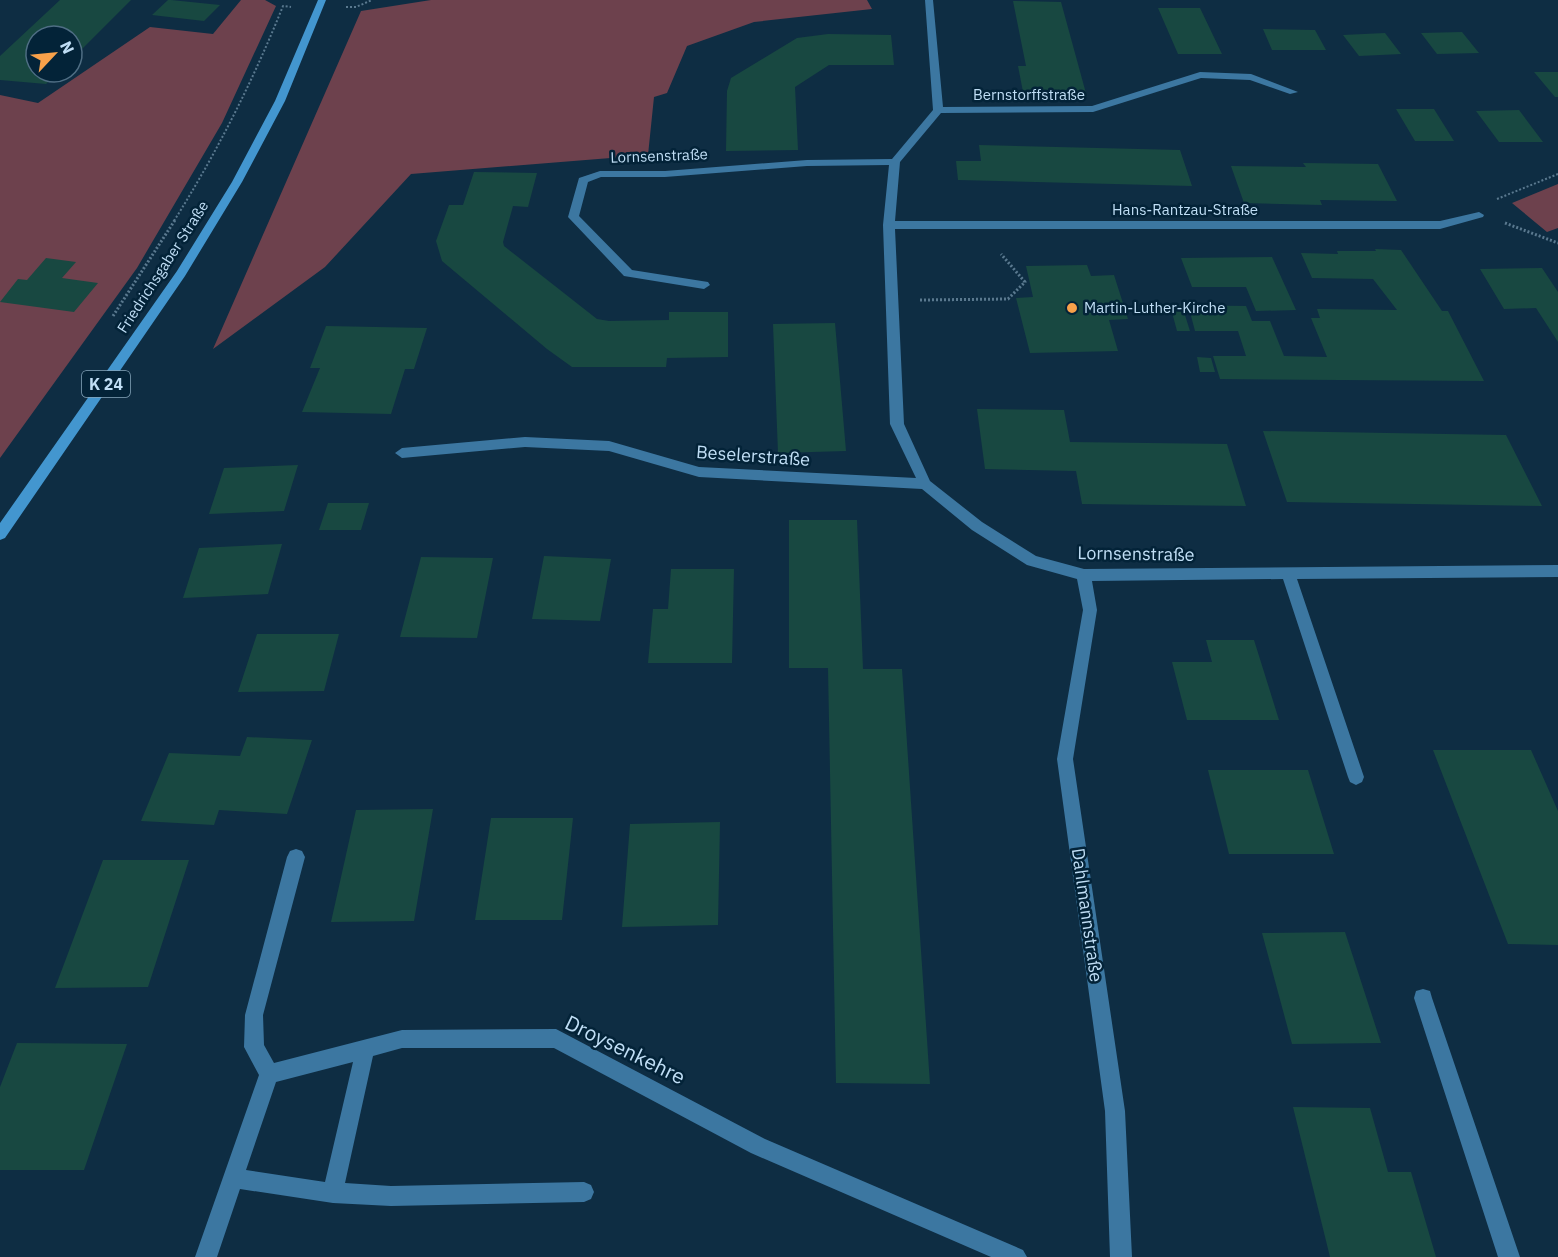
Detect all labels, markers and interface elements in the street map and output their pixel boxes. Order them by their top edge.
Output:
north arrow [24,24,84,84]
text: N [56,38,79,57]
street label: Bernstorffstraße [973,85,1085,104]
street label: Lornsenstraße [610,144,708,167]
street label: Friedrichsgaber Straße [113,197,212,336]
street label: Hans-Rantzau-Straße [1112,200,1258,219]
place label: Martin-Luther-Kirche [1084,298,1225,317]
marker: Martin-Luther-Kirche [1065,301,1079,315]
road number: K 24 [82,371,130,397]
street label: Beselerstraße [695,440,811,471]
street label: Lornsenstraße [1077,541,1195,566]
street label: Dahlmannstraße [1067,846,1108,984]
street label: Droysenkehre [561,1008,690,1090]

